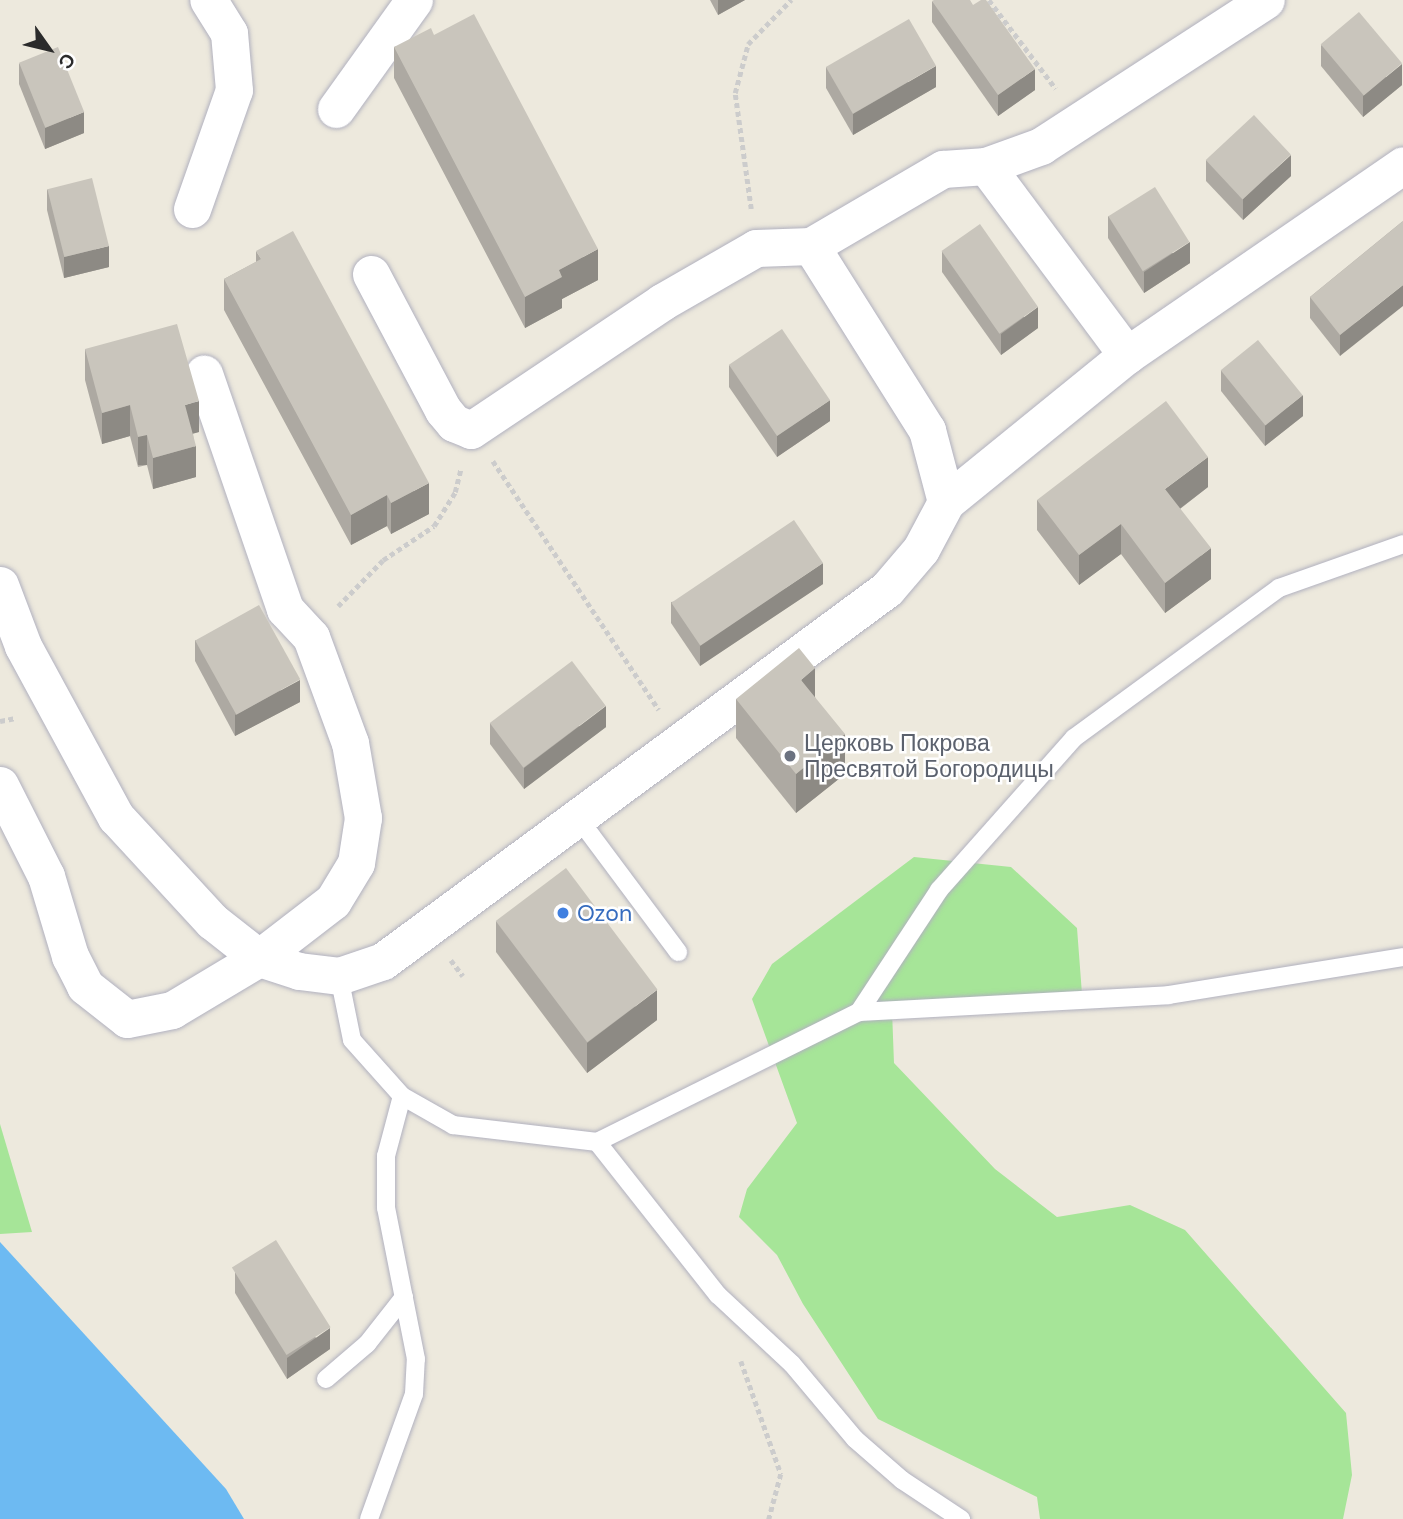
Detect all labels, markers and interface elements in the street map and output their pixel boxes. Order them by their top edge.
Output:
north arrow [14,14,84,84]
text: С [53,48,81,74]
place label: Церковь Покрова Пресвятой Богородицы [804,729,1054,783]
marker: Церковь Покрова Пресвятой Богородицы [782,748,798,764]
place label: Ozon [577,899,632,927]
marker: Ozon [555,905,571,921]

